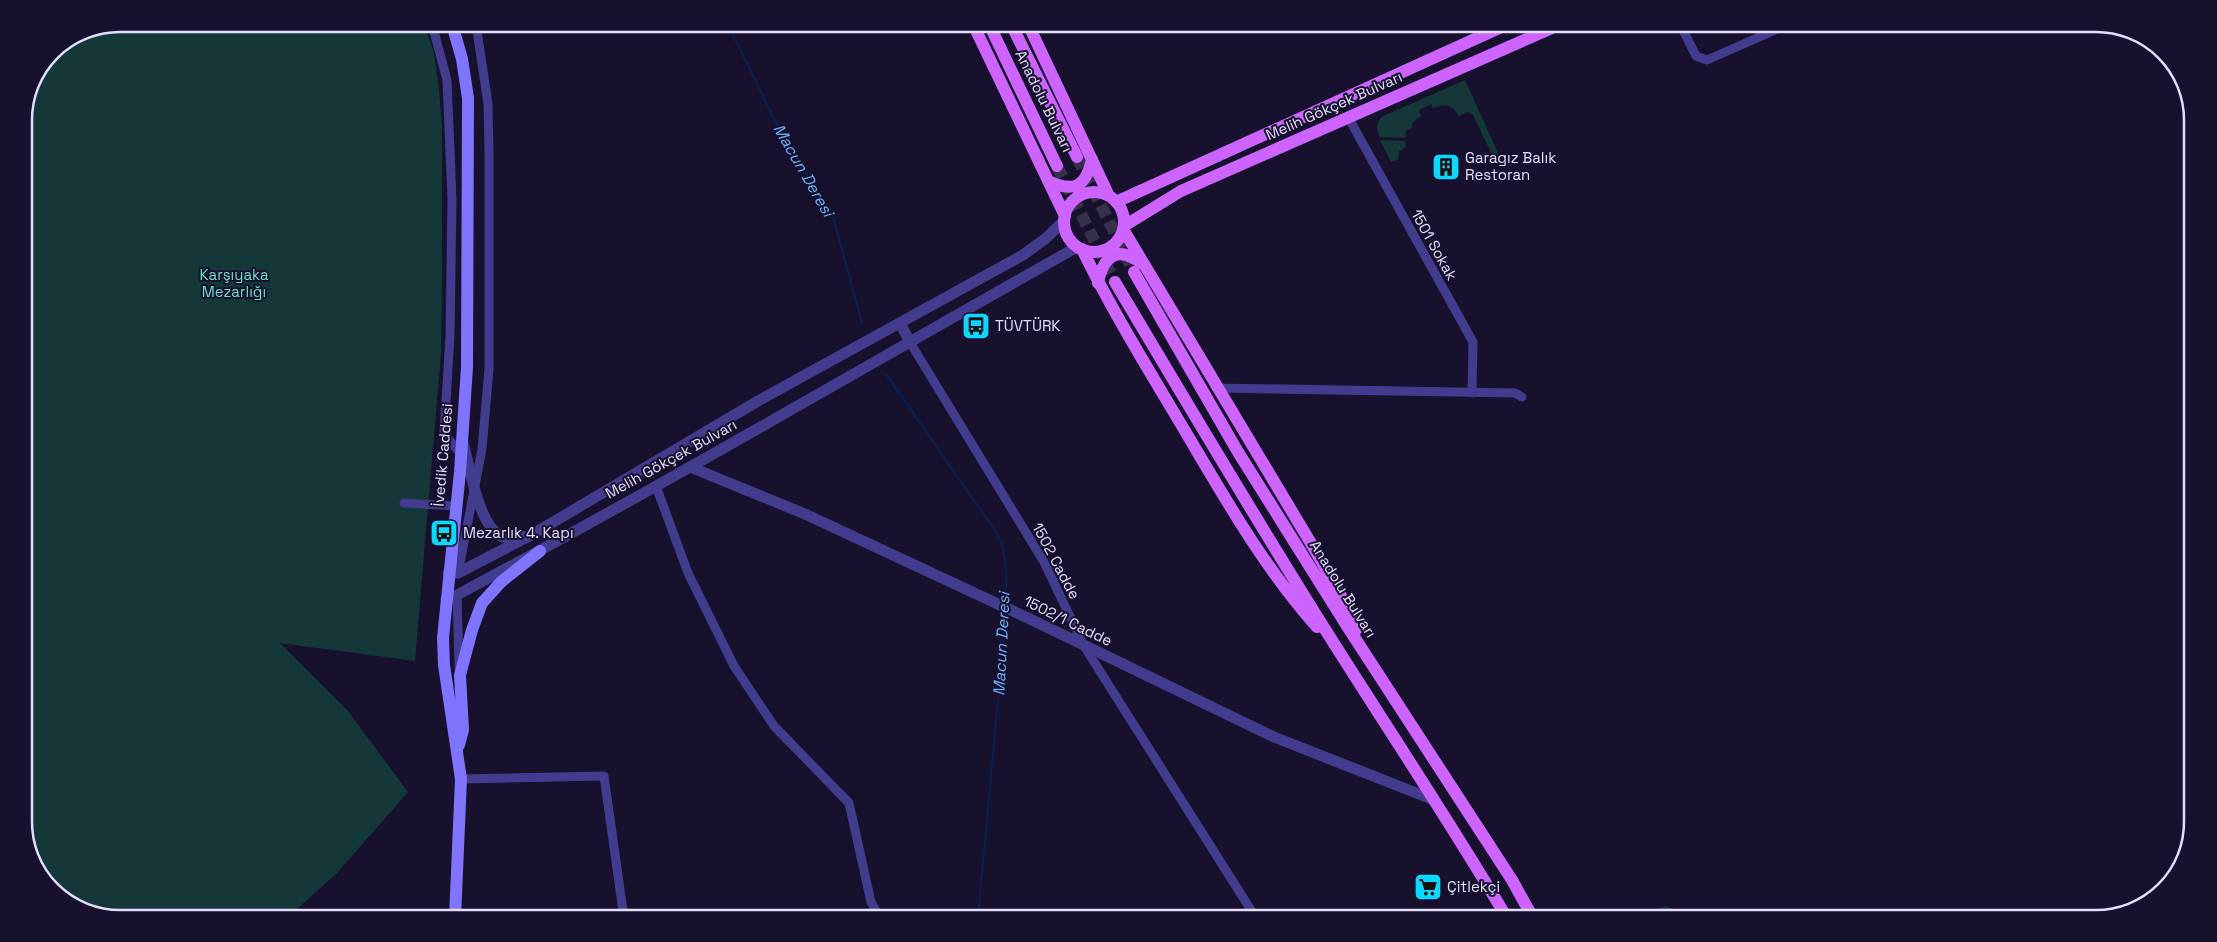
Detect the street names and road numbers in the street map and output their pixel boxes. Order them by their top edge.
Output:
street label: Anadolu Bulvarı [1012,47,1077,155]
street label: Melih Gökçek Bulvarı [1263,67,1405,144]
street label: 1501 Sokak [1407,206,1462,283]
street label: İvedik Caddesi [429,403,456,507]
street label: Melih Gökçek Bulvarı [602,415,740,503]
street label: 1502 Cadde [1028,519,1085,602]
street label: Anadolu Bulvarı [1306,537,1381,641]
street label: 1502/1 Cadde [1021,591,1116,650]

